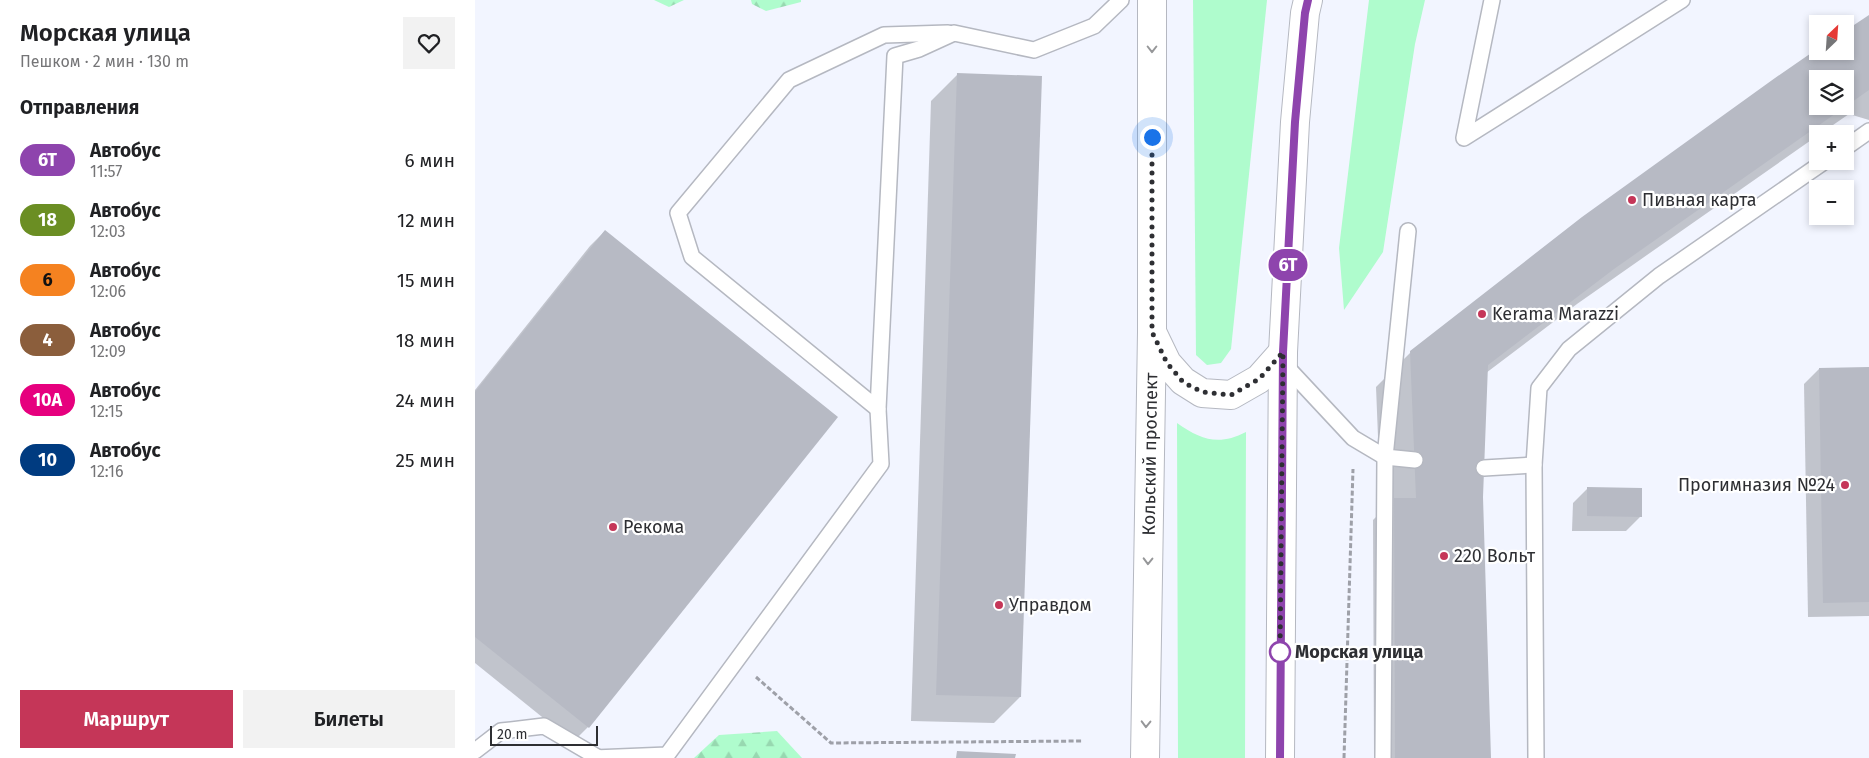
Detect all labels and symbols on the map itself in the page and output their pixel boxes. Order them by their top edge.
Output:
north arrow [1809,15,1854,60]
one-way arrow [1147,45,1157,53]
your location [1140,125,1165,150]
place label: Пивная карта [1642,189,1757,211]
marker: Пивная карта [1626,194,1638,206]
line badge: 6Т [1265,249,1311,281]
place label: Kerama Marazzi [1492,303,1619,325]
marker: Kerama Marazzi [1476,308,1488,320]
street label: Кольский проспект [1138,371,1162,536]
place label: Прогимназия №24 [1678,474,1835,496]
marker: Прогимназия №24 [1839,479,1851,491]
place label: Рекома [623,516,684,538]
marker: Рекома [607,521,619,533]
place label: 220 Вольт [1454,545,1536,567]
marker: 220 Вольт [1438,550,1450,562]
one-way arrow [1143,558,1153,565]
place label: Управдом [1009,594,1092,616]
marker: Управдом [993,599,1005,611]
marker: Морская улица [1269,641,1291,663]
place label: Морская улица [1295,641,1423,663]
one-way arrow [1141,720,1151,728]
scale bar [490,723,597,746]

